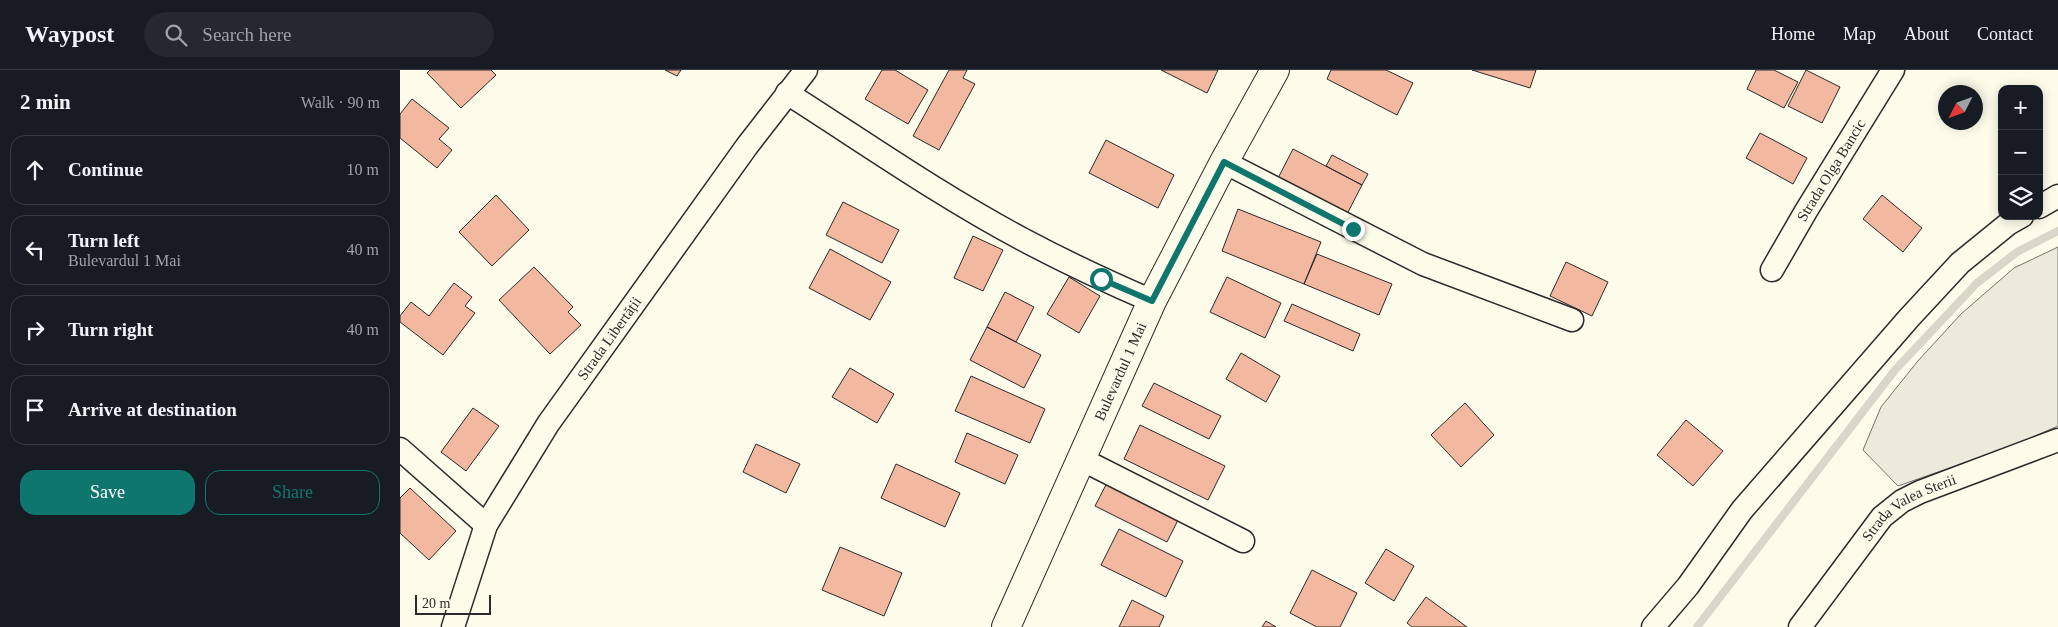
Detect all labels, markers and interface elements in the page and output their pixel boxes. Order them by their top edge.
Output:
search box [144,12,494,57]
text: Waypost [25,21,114,47]
icon: search [162,21,190,49]
text: Search here [202,24,292,45]
text: Home [1771,24,1815,44]
text: Map [1843,24,1876,44]
text: About [1904,24,1949,44]
text: Contact [1977,24,2033,44]
north arrow [1938,85,1983,130]
map controls [1998,85,2043,220]
button: + [1998,85,2043,130]
text: 2 min [20,90,71,114]
text: Walk · 90 m [301,94,380,111]
street label: Strada Olga Bancic [1794,116,1869,224]
button: − [1998,130,2043,175]
icon: ahead [21,156,49,184]
text: Continue [68,159,143,180]
text: 10 m [347,161,379,178]
button: layers [1998,175,2043,220]
route end [1342,218,1365,241]
text: Turn left [68,230,140,251]
icon: left [21,236,49,264]
text: 40 m [347,241,379,258]
text: Bulevardul 1 Mai [68,252,181,269]
route start [1090,268,1113,291]
street label: Strada Libertății [574,294,644,383]
icon: right [21,316,49,344]
text: Turn right [68,319,153,340]
street label: Bulevardul 1 Mai [1092,320,1149,423]
text: 40 m [347,321,379,338]
icon: arrive [21,396,49,424]
text: Arrive at destination [68,399,237,420]
button: Save [20,470,195,515]
button: Share [205,470,380,515]
street label: Strada Valea Sterii [1859,471,1958,544]
scale bar [415,592,491,615]
text: 20 m [422,596,450,611]

